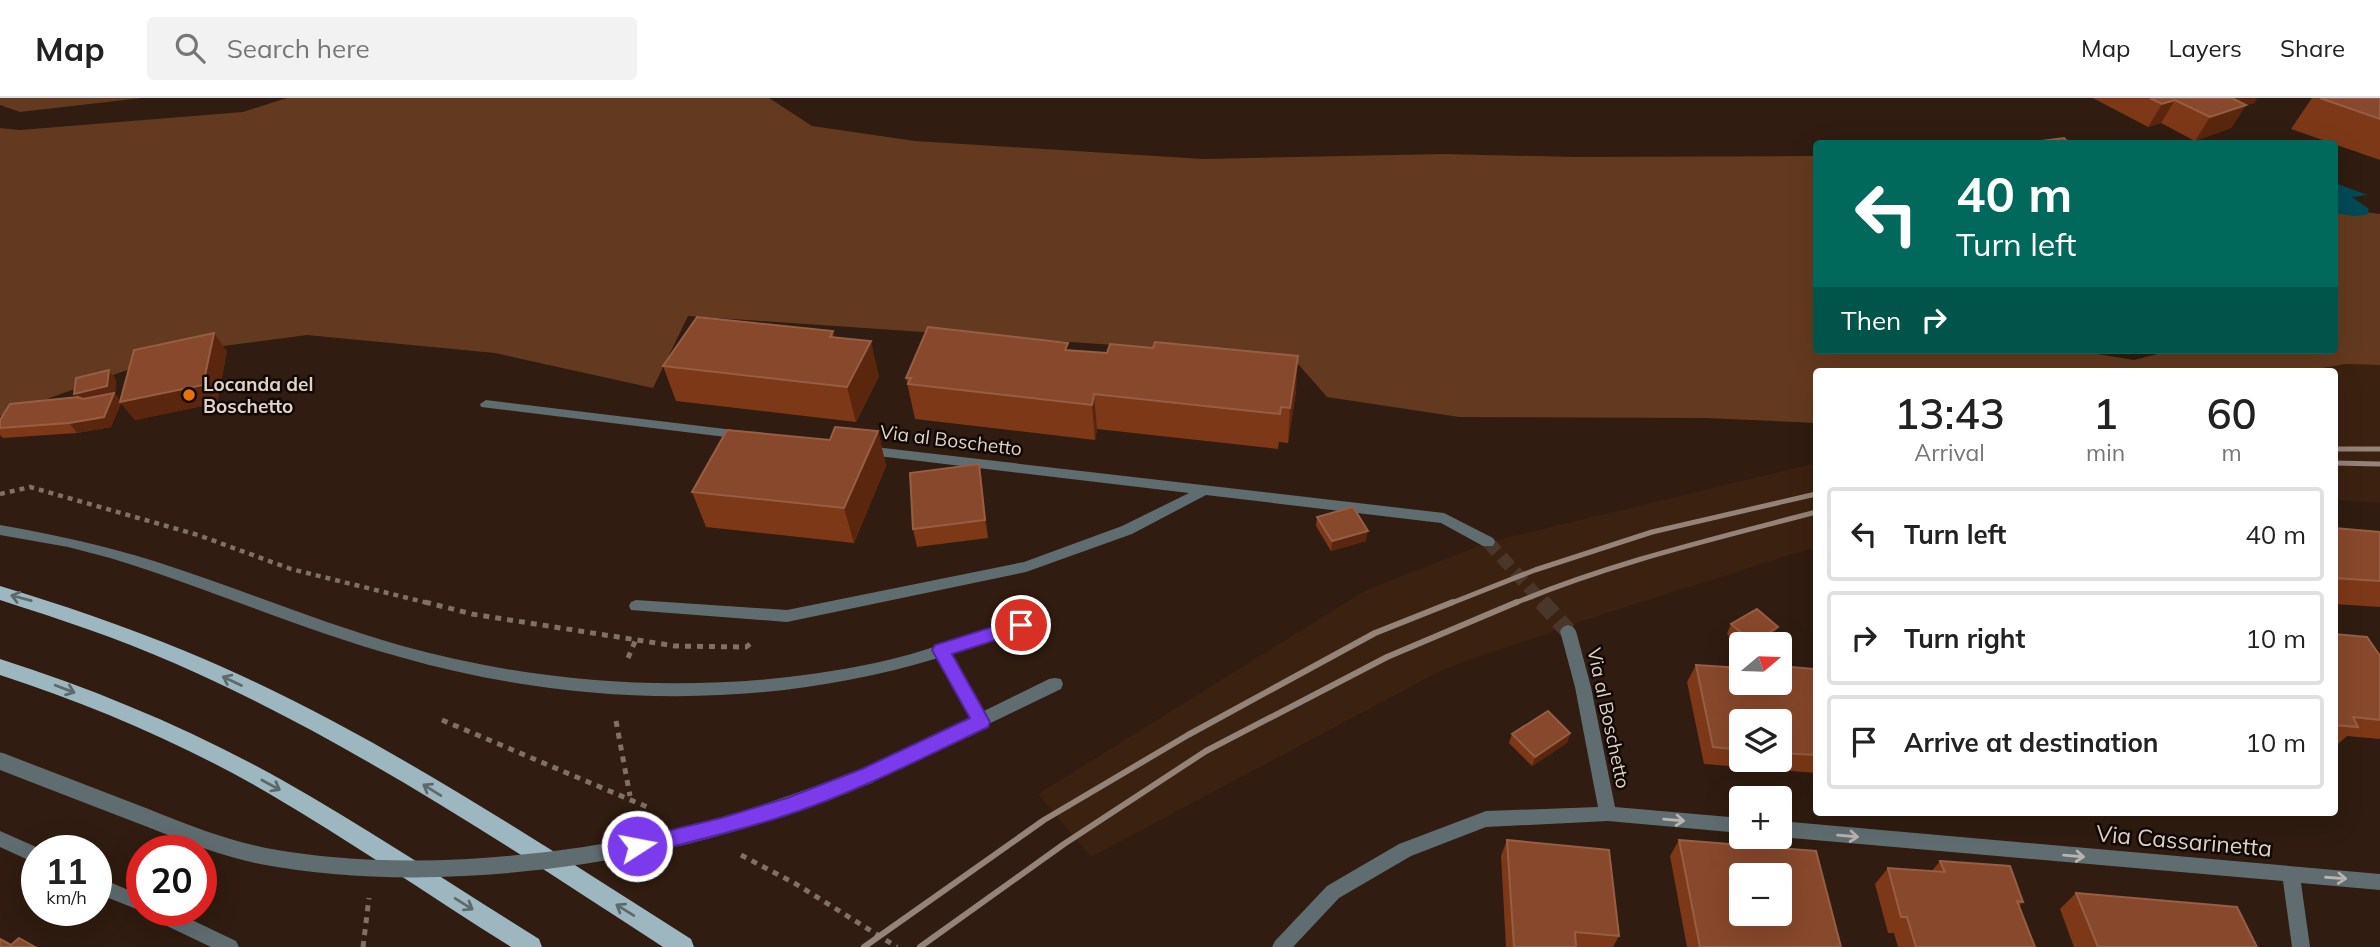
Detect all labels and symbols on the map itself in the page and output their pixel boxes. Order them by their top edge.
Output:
place label: Locanda del Boschetto [203,372,313,418]
marker: Locanda del Boschetto [181,387,197,403]
street label: Via al Boschetto [879,419,1023,461]
one-way arrow [10,591,33,604]
pin [991,595,1051,655]
north arrow [1729,632,1792,695]
street label: Via al Boschetto [1582,646,1636,790]
one-way arrow [222,674,243,688]
one-way arrow [53,683,75,696]
one-way arrow [260,778,280,792]
one-way arrow [422,783,442,797]
position arrow [600,809,674,883]
one-way arrow [1663,814,1685,827]
street label: Via Cassarinetta [2095,818,2273,863]
one-way arrow [1836,829,1859,842]
speed limit sign: 20 [126,835,217,926]
one-way arrow [2063,850,2085,863]
one-way arrow [2324,872,2347,885]
one-way arrow [454,898,474,912]
one-way arrow [616,903,636,917]

